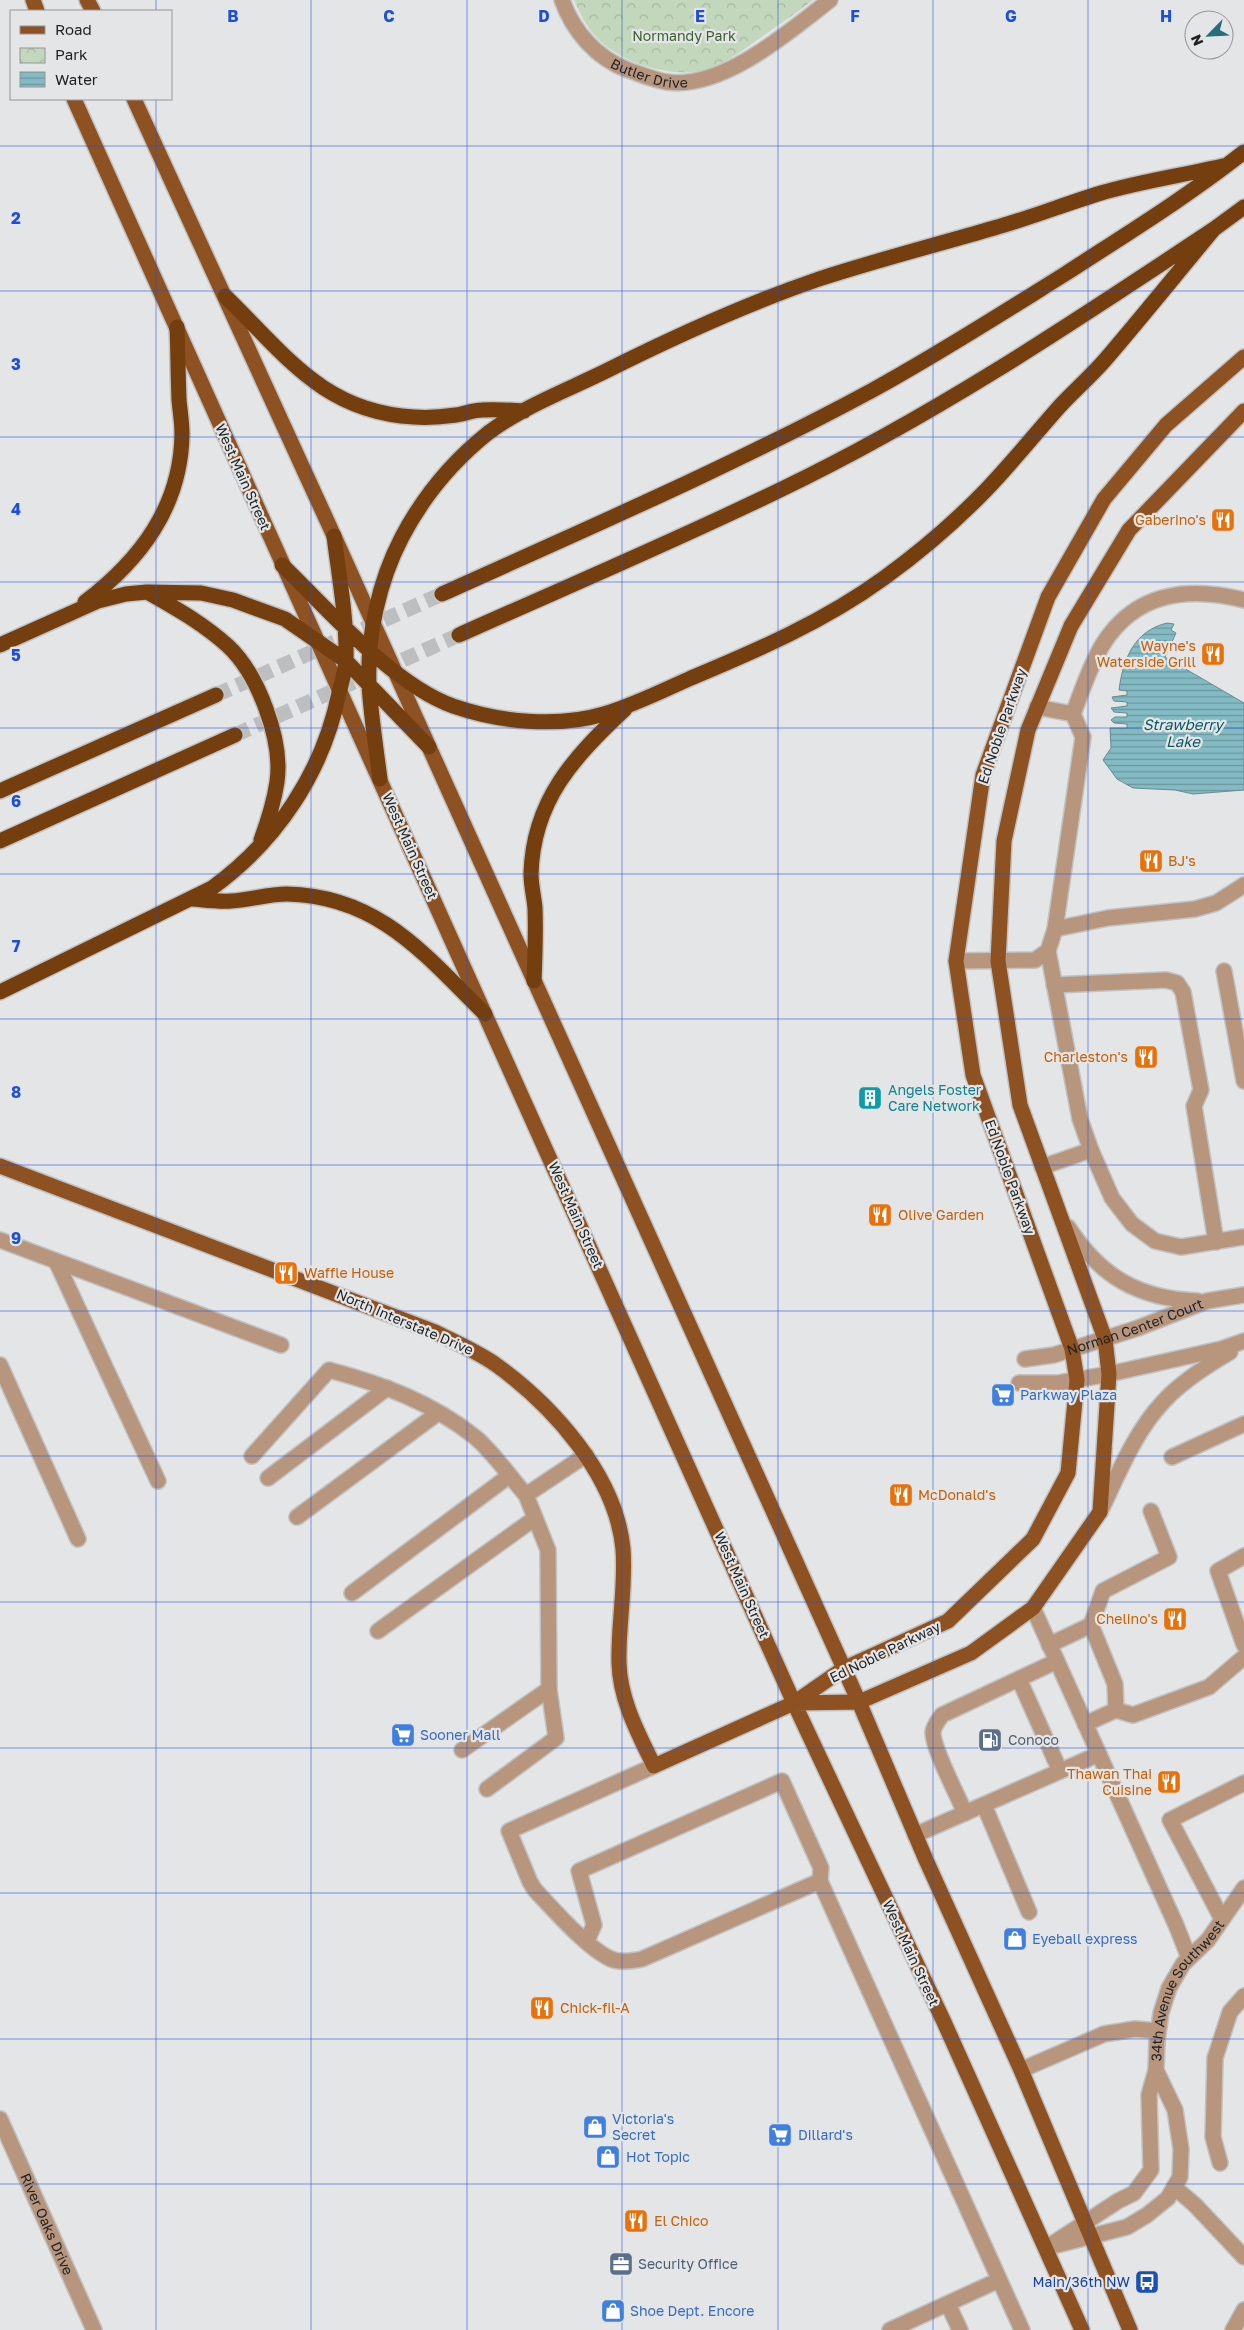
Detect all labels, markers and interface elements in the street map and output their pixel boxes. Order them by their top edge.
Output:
text: B [227,6,239,26]
text: C [383,6,395,26]
text: D [538,6,550,26]
text: E [695,6,705,26]
text: F [850,6,860,26]
text: G [1005,6,1017,26]
text: H [1160,6,1172,26]
legend [10,10,172,100]
north arrow [1184,10,1234,60]
text: Road [55,20,92,38]
park label: Normandy Park [632,27,736,44]
text: N [1187,32,1207,49]
text: Park [55,45,88,63]
street label: Butler Drive [608,54,688,91]
text: Water [55,70,98,88]
text: 2 [11,208,21,228]
text: 3 [11,354,21,374]
street label: West Main Street [212,421,275,533]
text: 4 [11,499,21,519]
restaurant icon: Gaberino's [1210,507,1236,533]
place label: Gaberino's [1135,511,1206,528]
place label: Wayne's Waterside Grill [1097,637,1196,670]
restaurant icon: Wayne's Waterside Grill [1200,641,1226,667]
text: 5 [11,645,21,665]
street label: Ed Noble Parkway [974,666,1029,786]
water label: Strawberry Lake [1143,715,1226,750]
street label: West Main Street [379,790,442,902]
text: 6 [11,791,21,811]
restaurant icon: BJ's [1138,848,1164,874]
place label: BJ's [1168,852,1196,869]
text: 7 [12,936,21,956]
restaurant icon: Charleston's [1133,1044,1159,1070]
place label: Charleston's [1044,1048,1128,1065]
place label: Angels Foster Care Network [888,1081,982,1114]
text: 8 [11,1082,21,1102]
building icon: Angels Foster Care Network [857,1085,883,1111]
street label: Ed Noble Parkway [982,1117,1039,1237]
street label: West Main Street [545,1159,608,1271]
restaurant icon: Olive Garden [867,1202,893,1228]
place label: Olive Garden [898,1206,984,1223]
text: 9 [11,1228,21,1248]
restaurant icon: Waffle House [273,1260,299,1286]
place label: Waffle House [304,1264,394,1281]
street label: North Interstate Drive [334,1285,476,1358]
street label: Norman Center Court [1065,1294,1205,1358]
supermarket icon: Parkway Plaza [990,1382,1016,1408]
place label: Parkway Plaza [1020,1386,1117,1403]
restaurant icon: McDonald's [888,1482,914,1508]
place label: McDonald's [918,1486,996,1503]
street label: West Main Street [711,1529,774,1641]
restaurant icon: Chelino's [1162,1606,1188,1632]
place label: Chelino's [1096,1610,1158,1627]
street label: Ed Noble Parkway [827,1617,943,1686]
supermarket icon: Sooner Mall [390,1722,416,1748]
place label: Sooner Mall [420,1726,500,1743]
fuel station icon: Conoco [977,1727,1003,1753]
place label: Conoco [1008,1731,1059,1748]
place label: Thawan Thai Cuisine [1067,1765,1152,1798]
restaurant icon: Thawan Thai Cuisine [1156,1769,1182,1795]
street label: West Main Street [879,1897,943,2008]
street label: 34th Avenue Southwest [1147,1916,1227,2062]
shop icon: Eyeball express [1002,1926,1028,1952]
place label: Eyeball express [1032,1930,1138,1947]
restaurant icon: Chick-fil-A [529,1995,555,2021]
place label: Chick-fil-A [560,1999,630,2016]
place label: Victoria's Secret [612,2110,674,2143]
shop icon: Victoria's Secret [582,2114,608,2140]
supermarket icon: Dillard's [767,2122,793,2148]
place label: Dillard's [798,2126,853,2143]
shop icon: Hot Topic [595,2144,621,2170]
place label: Hot Topic [626,2148,690,2165]
street label: River Oaks Drive [17,2170,77,2277]
restaurant icon: El Chico [623,2208,649,2234]
place label: El Chico [654,2212,708,2229]
office icon: Security Office [608,2251,634,2277]
place label: Security Office [638,2255,738,2272]
bus stop icon: Main/36th NW [1134,2269,1160,2295]
place label: Main/36th NW [1033,2273,1131,2290]
shop icon: Shoe Dept. Encore [600,2298,626,2324]
place label: Shoe Dept. Encore [630,2302,754,2319]

